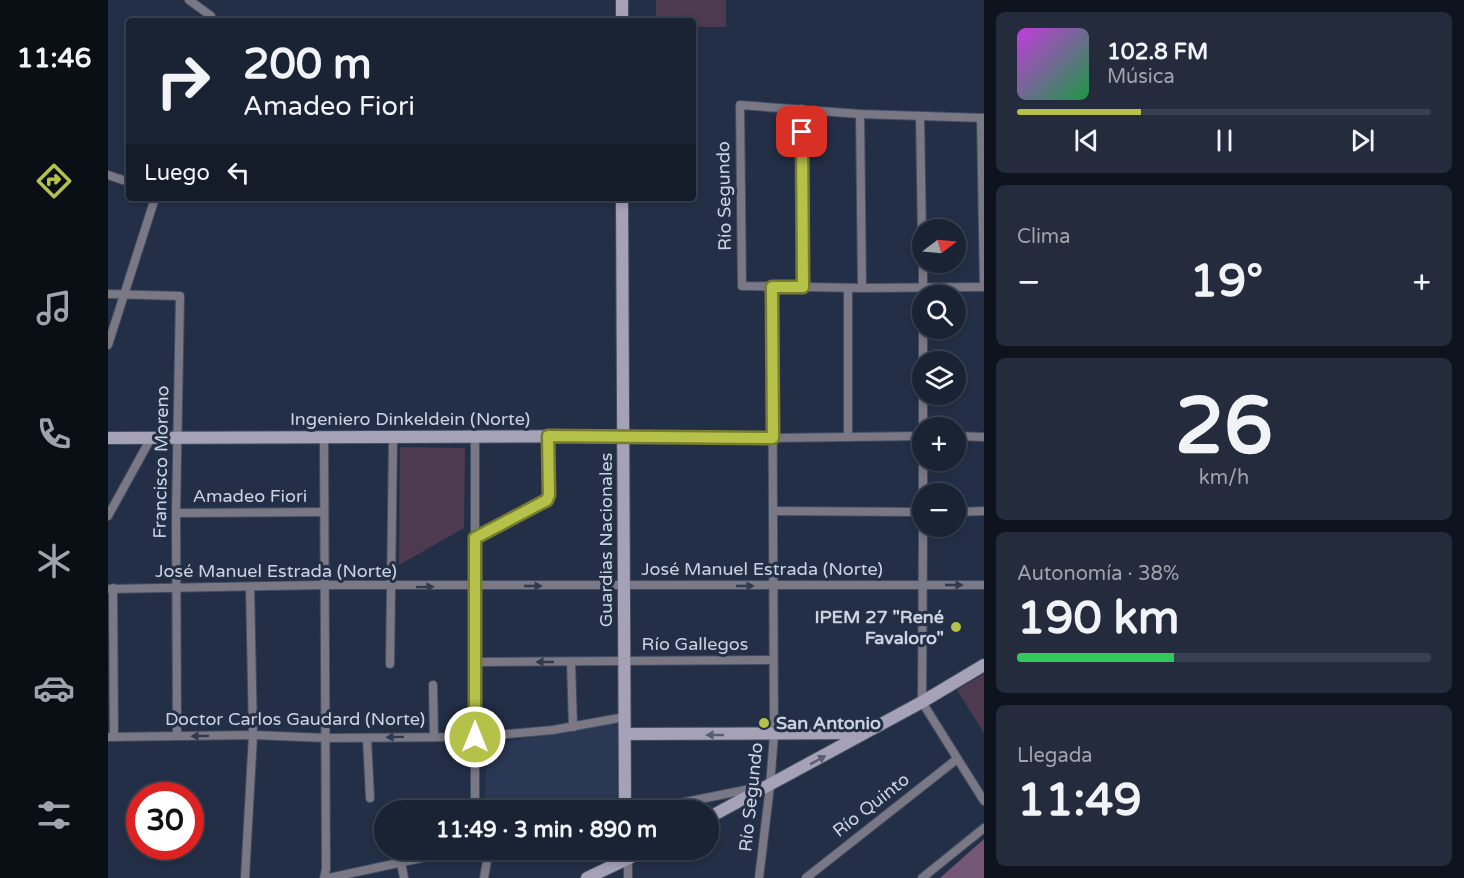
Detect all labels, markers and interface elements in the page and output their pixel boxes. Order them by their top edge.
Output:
text: 200 m [243,39,372,90]
text: 102.8 FM [1107,39,1208,65]
text: 11:46 [17,42,91,75]
icon: right [144,42,222,120]
text: Música [1107,65,1175,89]
text: Amadeo Fiori [243,90,415,123]
pin [776,106,827,157]
icon: arrive [785,115,818,148]
icon: previous [1070,124,1103,157]
icon: pause [1208,124,1241,157]
icon: next [1346,124,1379,157]
street label: Río Segundo [712,141,736,251]
icon: left [222,156,255,189]
icon: directions [33,160,75,202]
text: Luego [144,160,210,186]
north arrow [912,219,966,273]
map controls [912,219,966,537]
text: Clima [1017,225,1070,249]
text: 19° [1190,255,1263,309]
text: − [1017,263,1041,302]
text: + [1412,263,1431,302]
button: search [912,285,966,339]
icon: music [33,287,75,329]
button: layers [912,351,966,405]
text: 26 [1175,380,1273,474]
street label: Francisco Moreno [149,385,173,539]
street label: Ingeniero Dinkeldein (Norte) [290,408,530,430]
icon: phone [33,413,75,455]
button: + [912,417,966,471]
street label: Guardias Nacionales [595,453,617,627]
text: km/h [1199,466,1249,490]
button: − [912,483,966,537]
street label: Amadeo Fiori [193,485,307,507]
icon: climate [33,540,75,582]
street label: José Manuel Estrada (Norte) [641,558,883,580]
street label: José Manuel Estrada (Norte) [155,560,397,582]
text: Autonomía · 38% [1017,562,1179,586]
one-way arrow [944,580,963,590]
one-way arrow [524,581,543,591]
one-way arrow [736,581,755,591]
one-way arrow [415,582,434,591]
text: 190 km [1017,592,1179,646]
place label: IPEM 27 "René Favaloro" [814,606,944,649]
marker: IPEM 27 "René Favaloro" [949,620,963,634]
street label: Río Gallegos [642,633,748,655]
one-way arrow [535,657,554,667]
icon: car [33,667,75,709]
position arrow [443,705,507,769]
street label: Doctor Carlos Gaudard (Norte) [165,708,425,730]
place label: San Antonio [776,712,881,734]
marker: San Antonio [757,716,771,730]
one-way arrow [706,730,725,740]
one-way arrow [191,731,210,741]
one-way arrow [386,732,405,742]
street label: Río Segundo [734,741,768,853]
text: Llegada [1017,744,1093,768]
one-way arrow [810,754,826,765]
street label: Río Quinto [828,768,914,842]
text: 11:49 [1017,774,1142,828]
speed limit sign: 30 [126,782,204,860]
icon: filters [33,794,75,836]
text: 11:49 · 3 min · 890 m [436,817,657,843]

